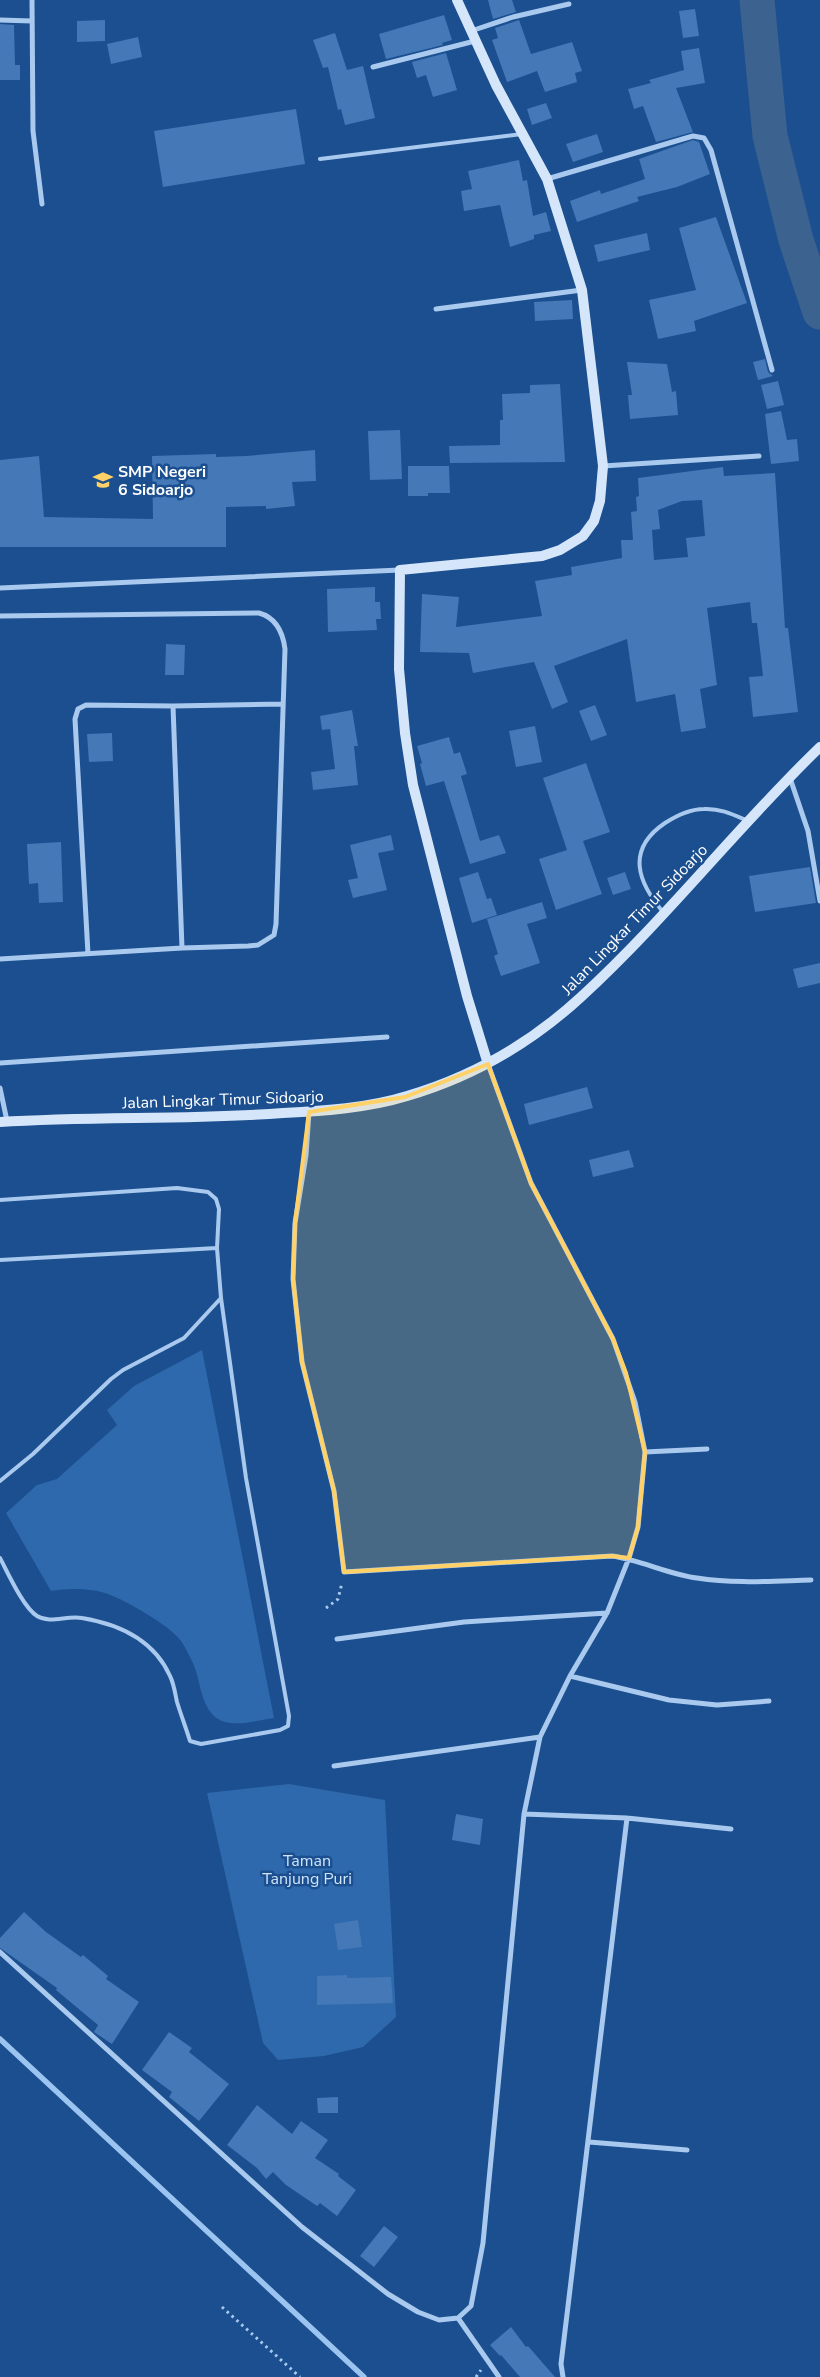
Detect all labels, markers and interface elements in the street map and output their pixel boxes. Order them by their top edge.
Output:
place label: SMP Negeri 6 Sidoarjo [118,461,206,501]
school or university icon: SMP Negeri 6 Sidoarjo [92,469,114,491]
street label: Jalan Lingkar Timur Sidoarjo [556,839,713,1001]
street label: Jalan Lingkar Timur Sidoarjo [121,1085,324,1115]
park label: Taman Tanjung Puri [262,1850,352,1890]

